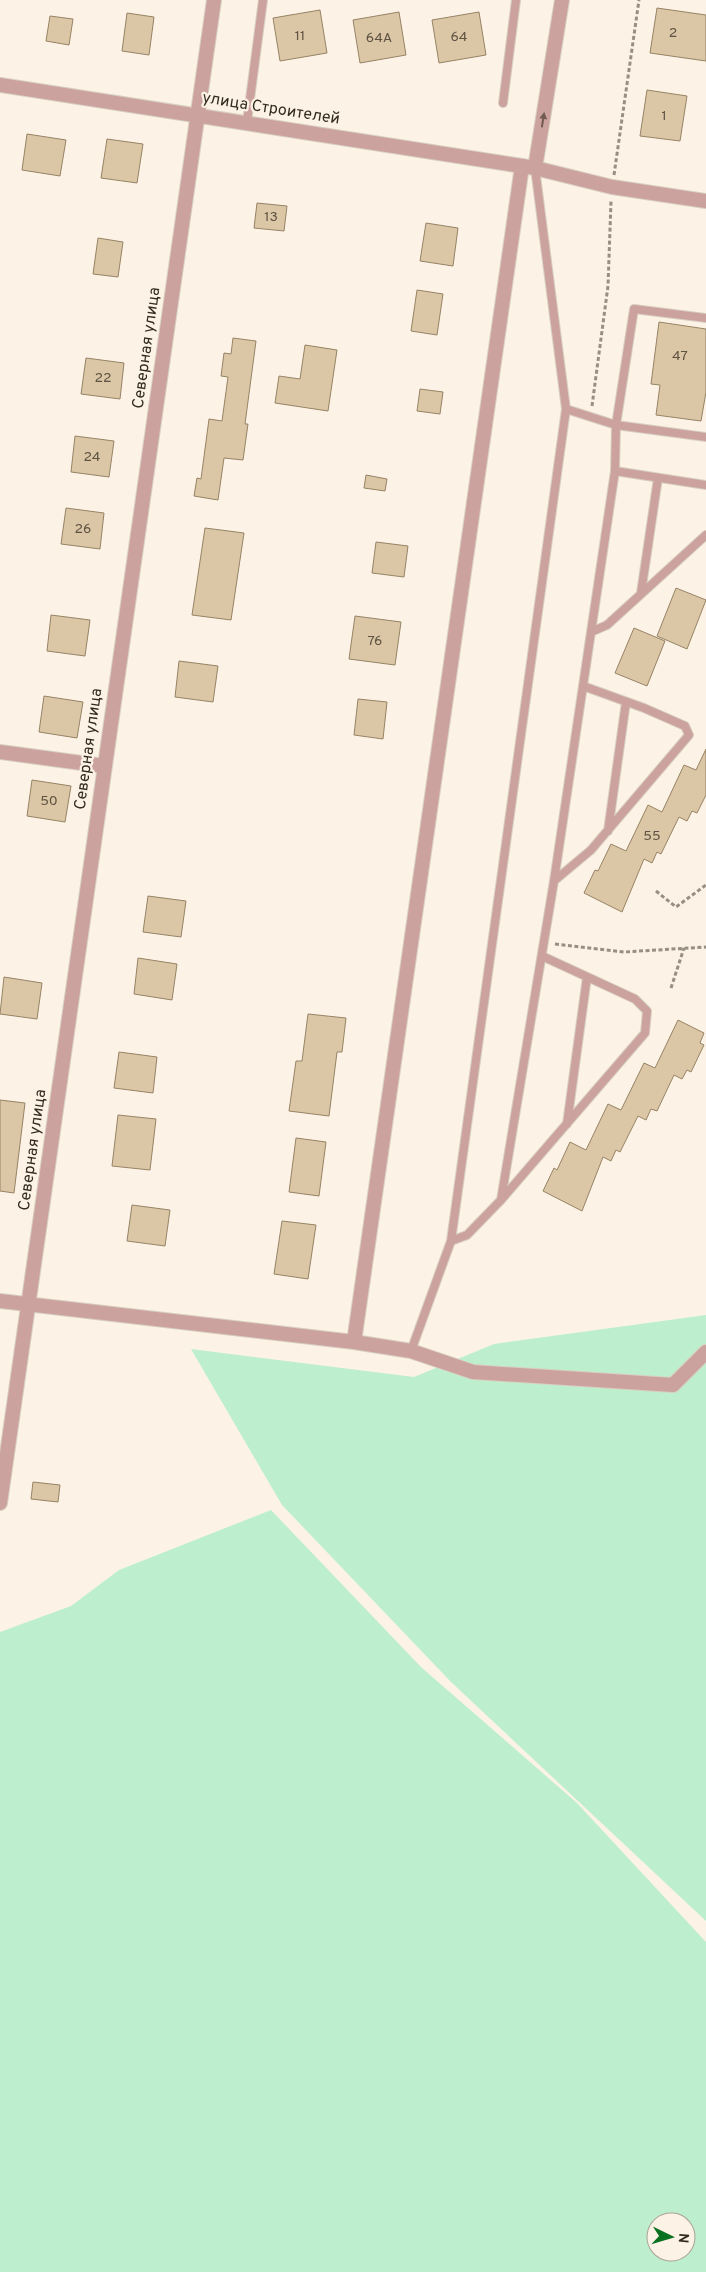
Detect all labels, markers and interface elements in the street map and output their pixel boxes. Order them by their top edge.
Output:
house number: 2 [669,25,677,42]
house number: 11 [295,28,305,45]
house number: 64 [450,29,468,46]
house number: 64А [366,30,392,47]
street label: улица Строителей [201,88,341,130]
house number: 1 [661,108,667,125]
one-way arrow [539,111,547,127]
house number: 13 [264,209,278,226]
street label: Северная улица [129,286,165,410]
house number: 47 [672,348,688,365]
house number: 22 [94,370,112,387]
house number: 24 [83,449,101,466]
house number: 26 [75,521,91,538]
house number: 76 [368,633,382,650]
street label: Северная улица [71,687,107,811]
house number: 50 [40,793,58,810]
house number: 55 [643,828,661,845]
street label: Северная улица [15,1088,51,1212]
north arrow [646,2212,696,2262]
text: N [674,2232,691,2244]

